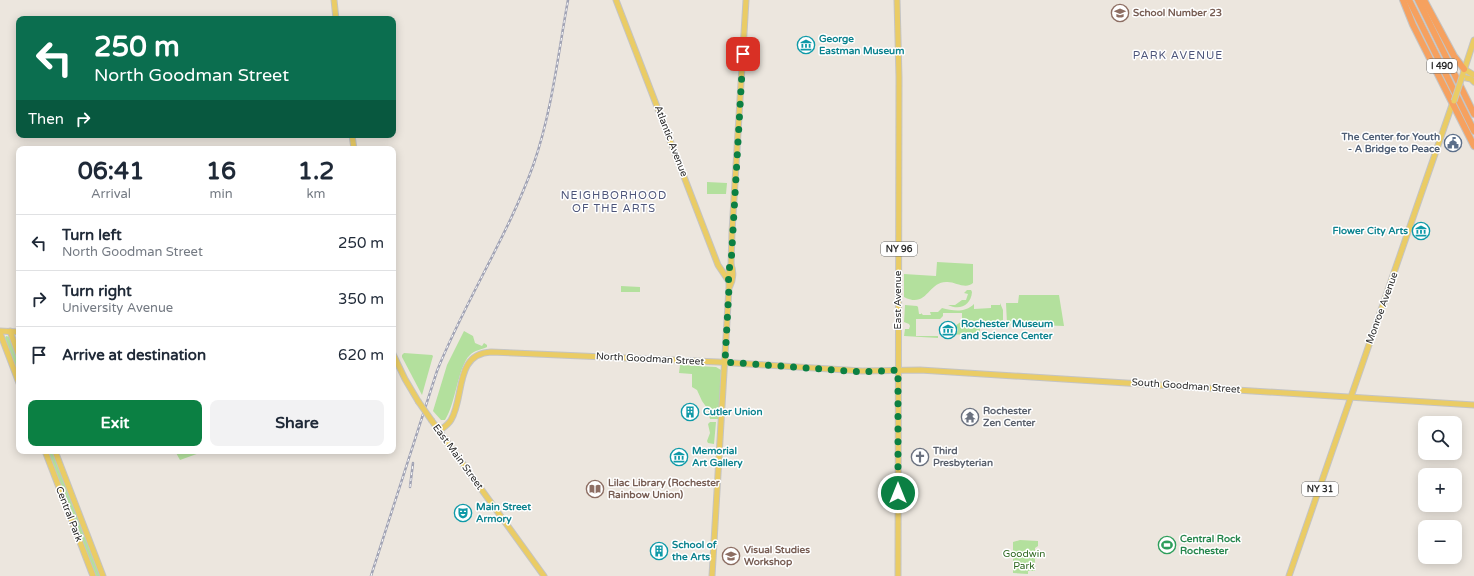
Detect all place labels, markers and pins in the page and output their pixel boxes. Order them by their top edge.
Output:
school or university icon: School Number 23 [1110,3,1130,23]
place label: School Number 23 [1133,7,1222,19]
place label: George Eastman Museum [819,33,904,57]
museum icon: George Eastman Museum [796,35,816,55]
pin [726,37,760,71]
place label: The Center for Youth - A Bridge to Peace [1341,131,1440,155]
public building icon: The Center for Youth - A Bridge to Peace [1443,133,1463,153]
museum icon: Flower City Arts [1411,221,1431,241]
place label: Flower City Arts [1333,225,1408,237]
place label: Rochester Museum and Science Center [961,318,1053,342]
museum icon: Rochester Museum and Science Center [938,320,958,340]
building icon: Cutler Union [680,402,700,422]
place label: Rochester Zen Center [983,405,1036,429]
place label: Cutler Union [703,406,762,418]
temple icon: Rochester Zen Center [960,407,980,427]
place label: Memorial Art Gallery [692,445,743,469]
place label: Third Presbyterian [932,445,993,469]
museum icon: Memorial Art Gallery [669,447,689,467]
church icon: Third Presbyterian [910,447,930,467]
place label: Lilac Library (Rochester Rainbow Union) [608,477,720,501]
library icon: Lilac Library (Rochester Rainbow Union) [585,479,605,499]
place label: Main Street Armory [476,501,531,525]
theatre icon: Main Street Armory [453,503,473,523]
place label: Central Rock Rochester [1180,533,1241,557]
sports icon: Central Rock Rochester [1157,535,1177,555]
place label: School of the Arts [671,539,717,563]
building icon: School of the Arts [649,541,669,561]
place label: Visual Studies Workshop [744,544,810,568]
school or university icon: Visual Studies Workshop [721,546,741,566]

